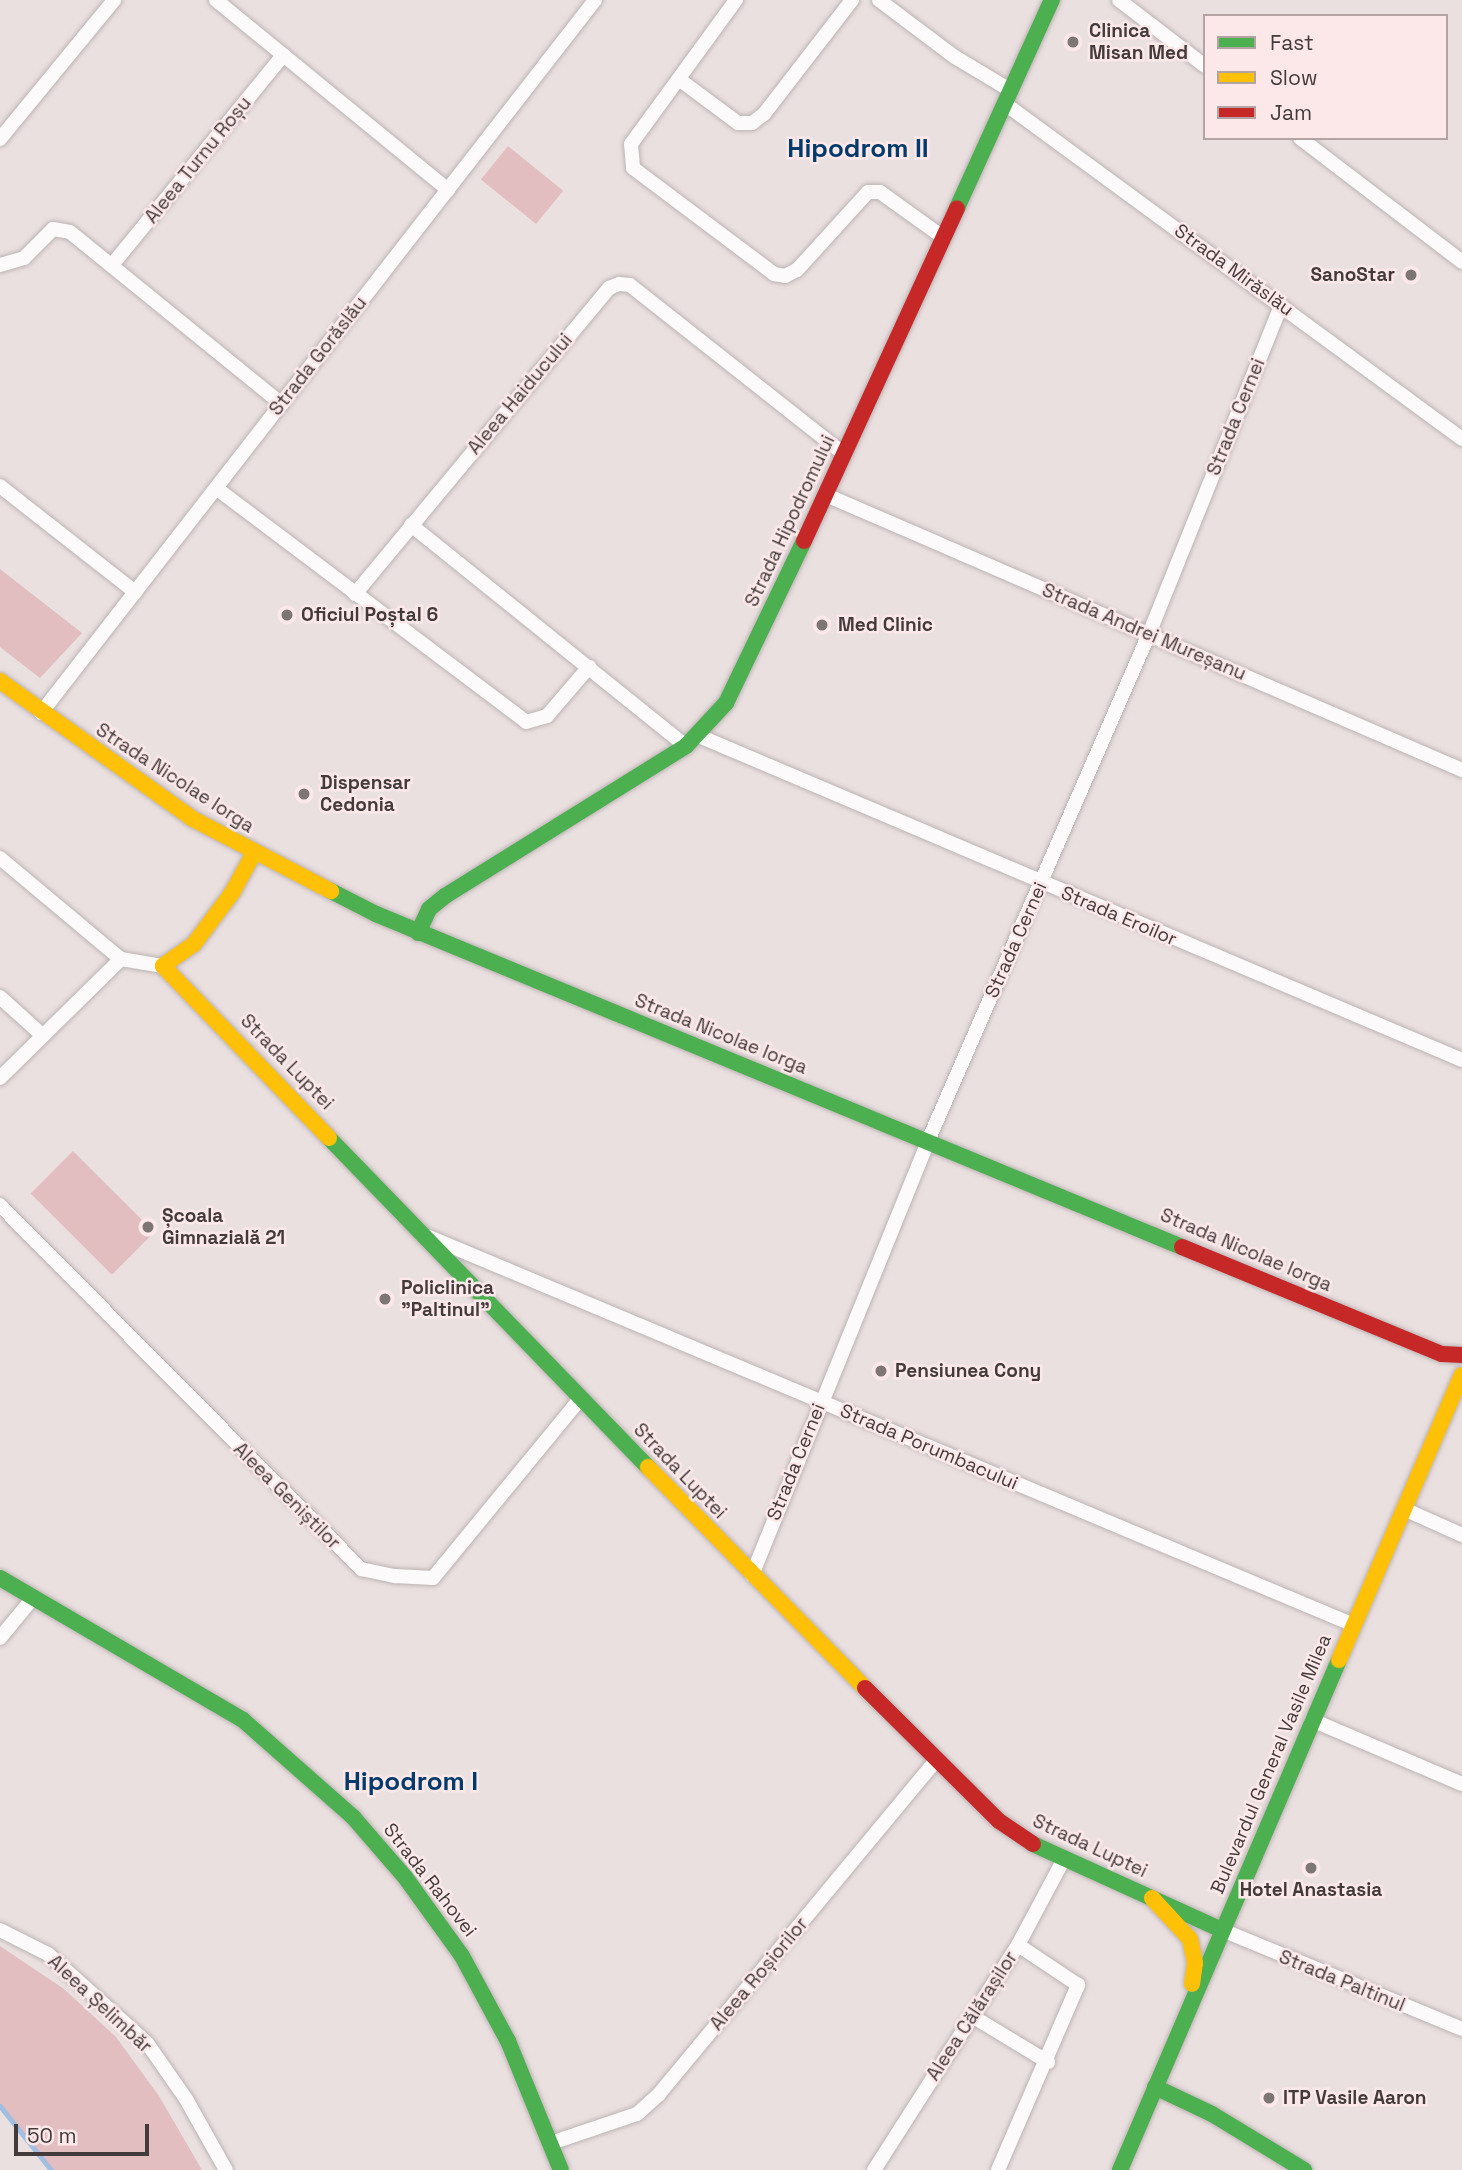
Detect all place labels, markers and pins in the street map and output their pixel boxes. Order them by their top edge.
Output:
place label: Clinica Misan Med [1089,20,1188,64]
marker: Clinica Misan Med [1063,32,1083,52]
place label: SanoStar [1310,264,1395,286]
marker: SanoStar [1401,265,1421,285]
place label: Oficiul Poștal 6 [301,604,438,626]
marker: Oficiul Poștal 6 [279,607,295,623]
place label: Med Clinic [838,614,933,636]
marker: Med Clinic [812,615,832,635]
place label: Dispensar Cedonia [320,772,411,816]
marker: Dispensar Cedonia [294,784,314,804]
place label: Școala Gimnazială 21 [162,1205,285,1249]
marker: Școala Gimnazială 21 [140,1219,156,1235]
place label: Policlinica "Paltinul" [401,1277,494,1321]
marker: Policlinica "Paltinul" [375,1289,395,1309]
place label: Pensiunea Cony [895,1360,1041,1382]
marker: Pensiunea Cony [873,1363,889,1379]
marker: Hotel Anastasia [1303,1860,1319,1876]
place label: Hotel Anastasia [1240,1879,1382,1901]
place label: ITP Vasile Aaron [1283,2087,1427,2109]
marker: ITP Vasile Aaron [1261,2090,1277,2106]

